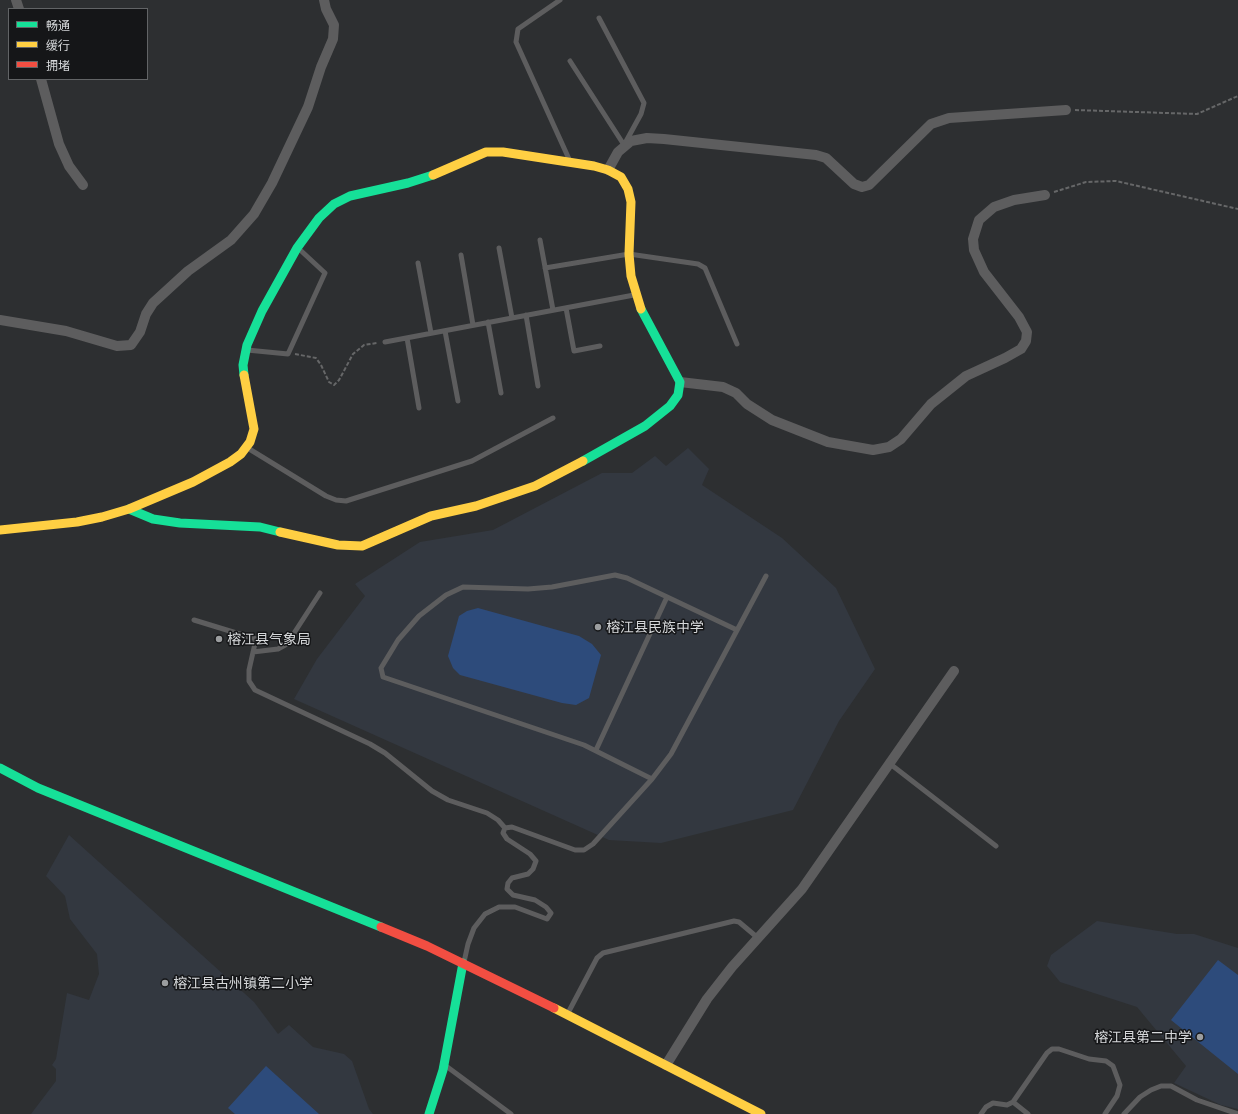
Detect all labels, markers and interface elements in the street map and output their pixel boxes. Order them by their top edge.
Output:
legend [8,8,148,80]
text: 畅通 [46,18,70,33]
text: 缓行 [46,38,70,53]
text: 拥堵 [46,58,70,73]
place label: 榕江县民族中学 [606,619,704,635]
marker: 榕江县民族中学 [593,622,603,632]
place label: 榕江县气象局 [227,631,311,647]
marker: 榕江县气象局 [214,634,224,644]
place label: 榕江县古州镇第二小学 [173,975,313,991]
marker: 榕江县古州镇第二小学 [160,978,170,988]
place label: 榕江县第二中学 [1094,1029,1192,1045]
marker: 榕江县第二中学 [1195,1032,1205,1042]

